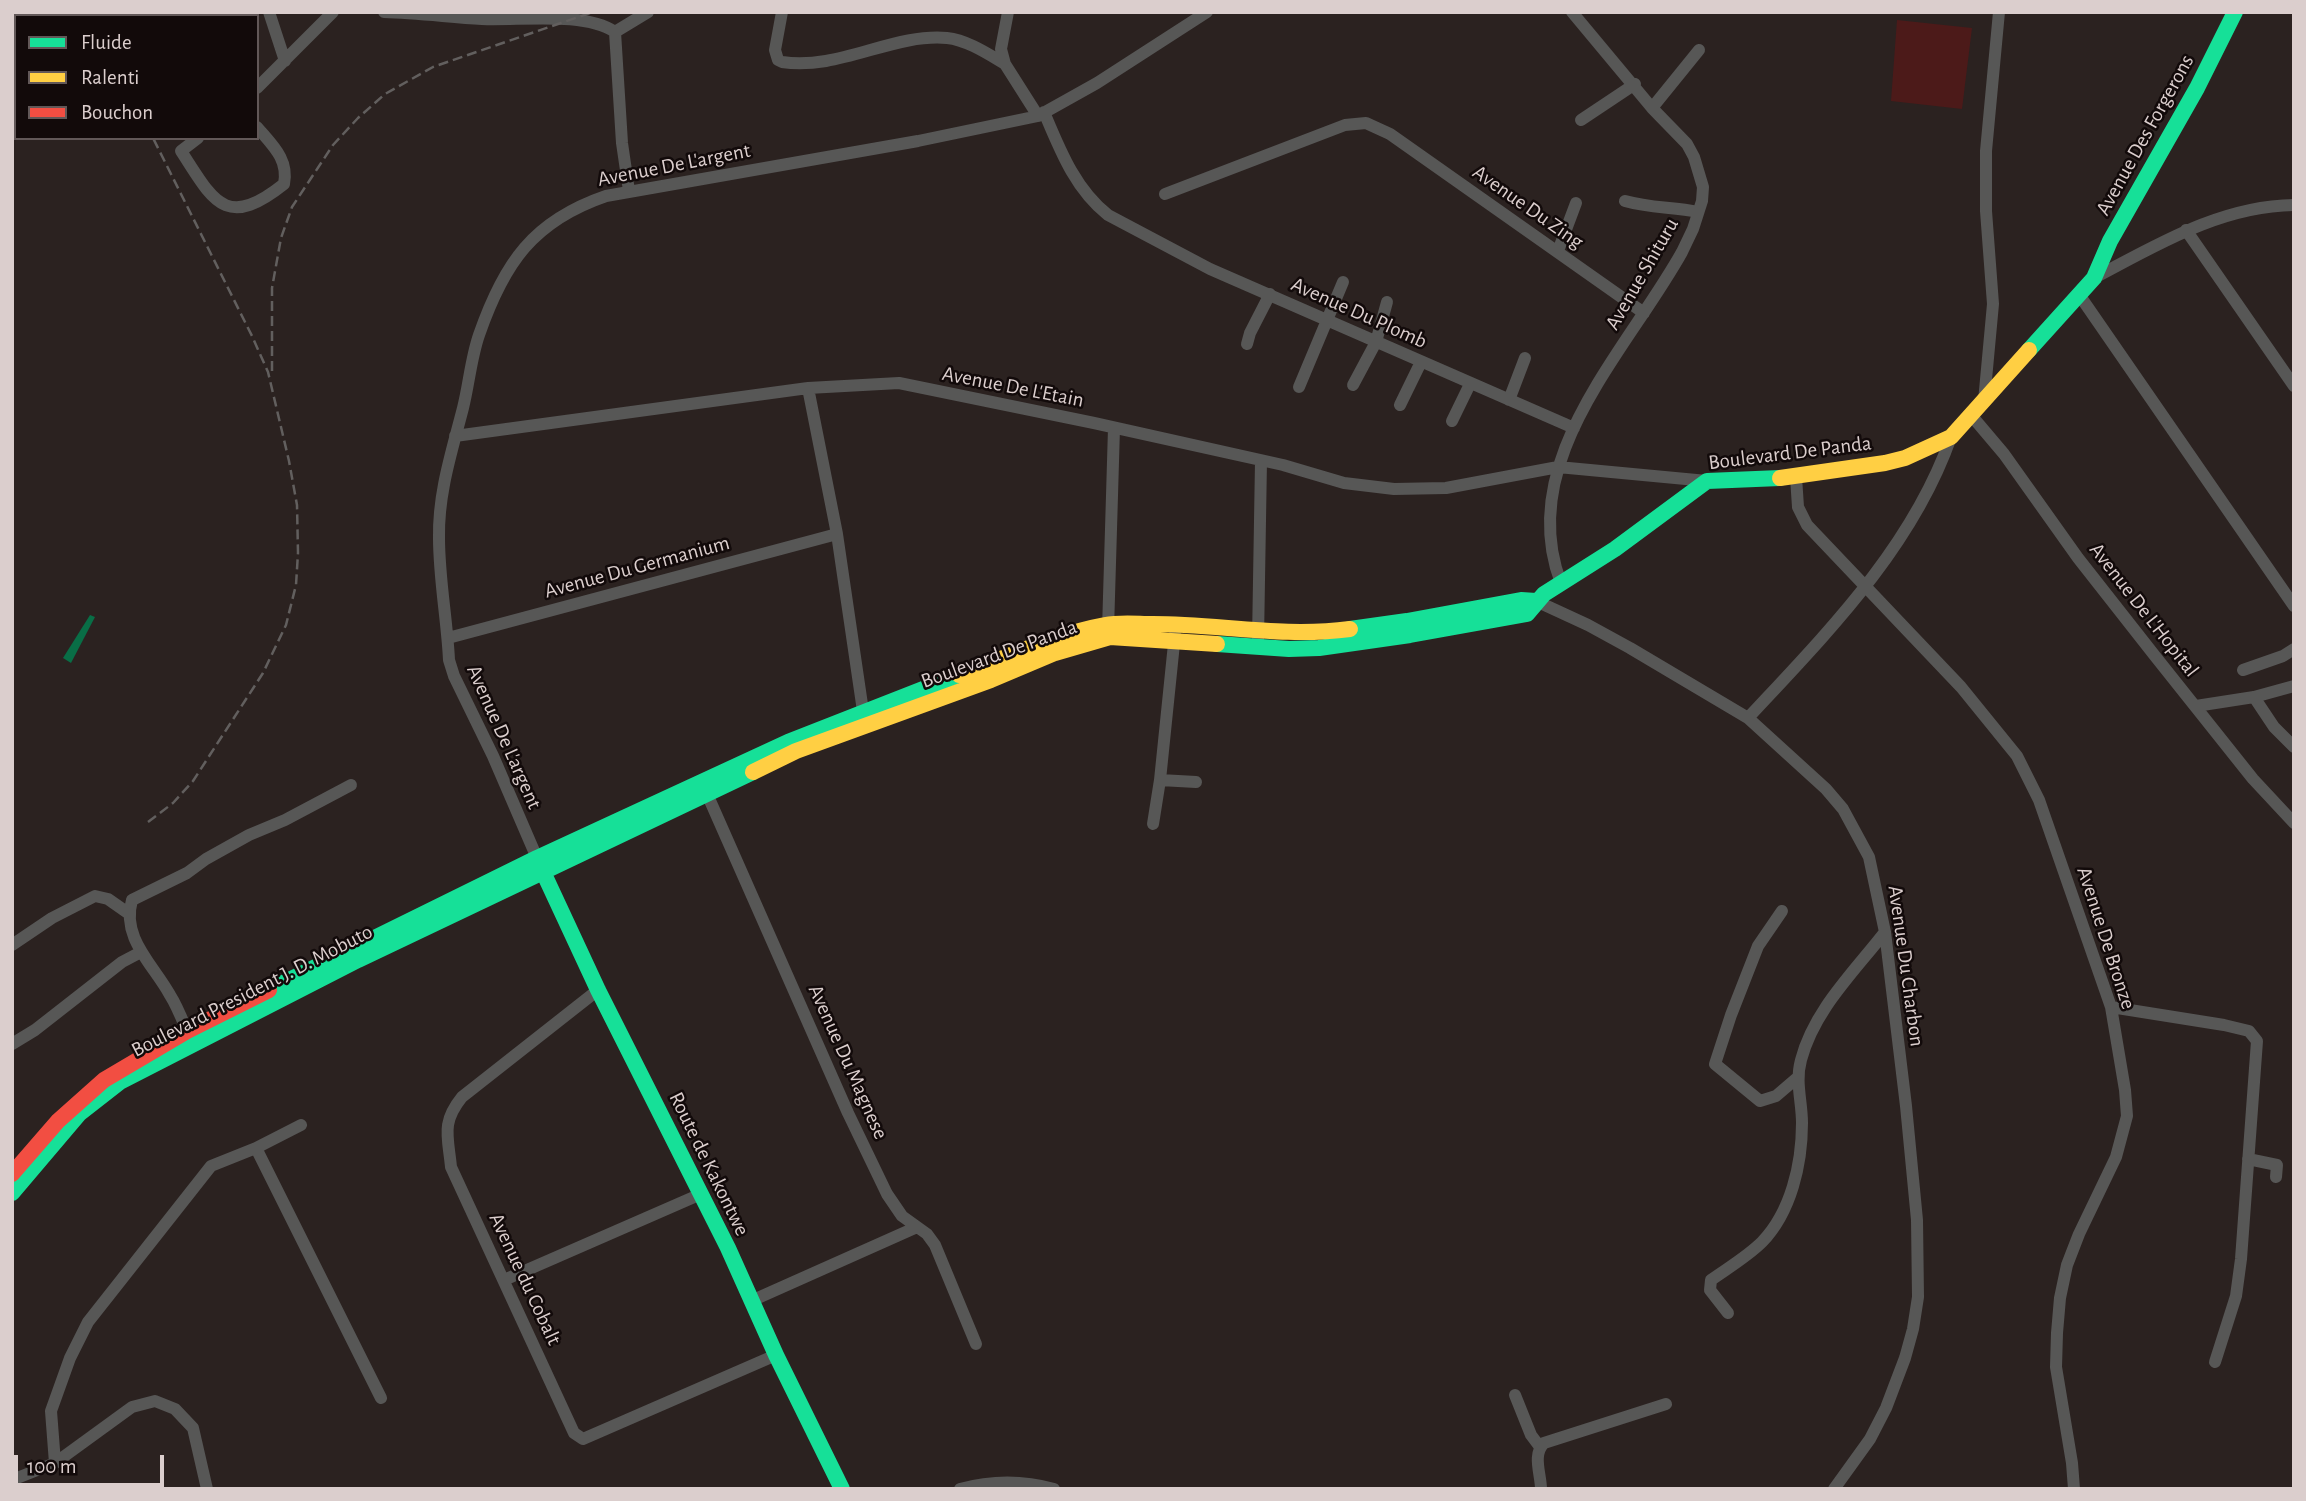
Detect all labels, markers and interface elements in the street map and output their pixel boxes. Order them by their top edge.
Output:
legend [14,14,259,140]
text: Fluide [81,32,132,53]
street label: Avenue Des Forgerons [2090,50,2200,220]
text: Ralenti [81,67,139,88]
text: Bouchon [81,102,153,123]
street label: Avenue De L'argent [595,138,753,192]
street label: Avenue Du Zing [1468,159,1588,255]
street label: Avenue Shituru [1600,214,1684,334]
street label: Avenue Du Plomb [1287,272,1431,354]
street label: Avenue De L'Etain [940,361,1086,413]
street label: Boulevard De Panda [1707,430,1873,476]
street label: Avenue Du Germanium [542,530,732,604]
street label: Avenue De L'Hopital [2084,538,2204,682]
street label: Boulevard De Panda [918,614,1080,694]
street label: Avenue De L'argent [461,661,547,813]
street label: Avenue De Bronze [2071,864,2141,1012]
street label: Avenue Du Charbon [1882,884,1930,1048]
street label: Boulevard President J. D. Mobuto [127,919,377,1063]
street label: Avenue Du Magnese [803,981,893,1143]
street label: Route de Kakontwe [663,1088,755,1240]
street label: Avenue du Cobalt [483,1209,567,1349]
scale bar [18,1442,168,1486]
text: 100 m [27,1456,77,1477]

